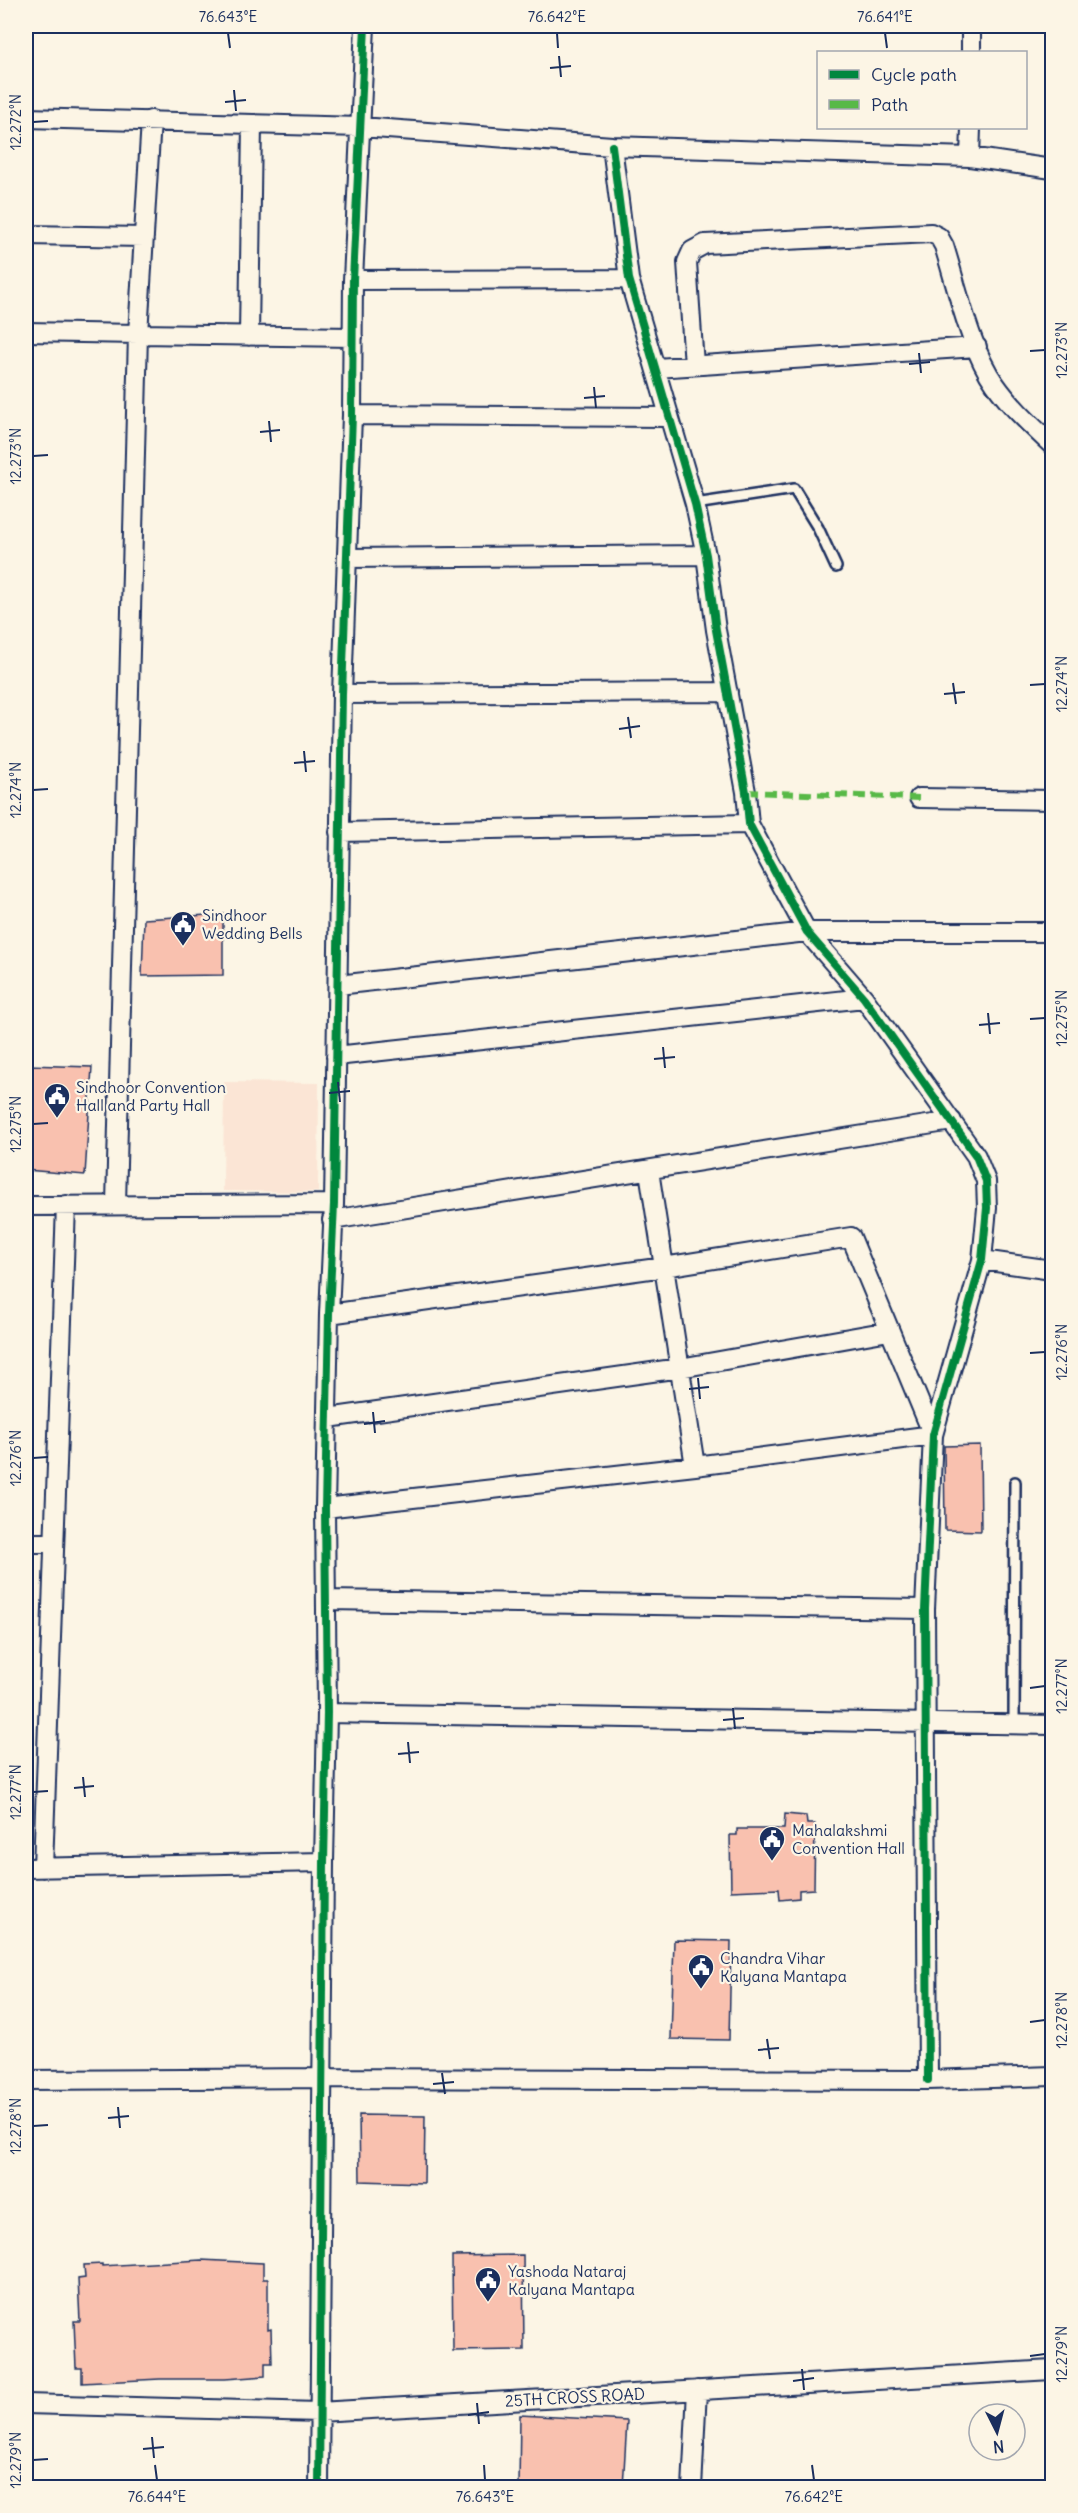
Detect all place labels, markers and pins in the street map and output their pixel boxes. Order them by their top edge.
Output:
place label: Sindhoor Wedding Bells [202,905,303,943]
public building icon: Sindhoor Wedding Bells [168,909,198,947]
place label: Sindhoor Convention Hall and Party Hall [76,1077,226,1115]
public building icon: Sindhoor Convention Hall and Party Hall [42,1081,72,1119]
place label: Mahalakshmi Convention Hall [792,1820,905,1858]
public building icon: Mahalakshmi Convention Hall [757,1824,787,1862]
place label: Chandra Vihar Kalyana Mantapa [720,1948,847,1986]
public building icon: Chandra Vihar Kalyana Mantapa [686,1952,716,1990]
place label: Yashoda Nataraj Kalyana Mantapa [508,2261,635,2299]
public building icon: Yashoda Nataraj Kalyana Mantapa [473,2265,503,2303]

